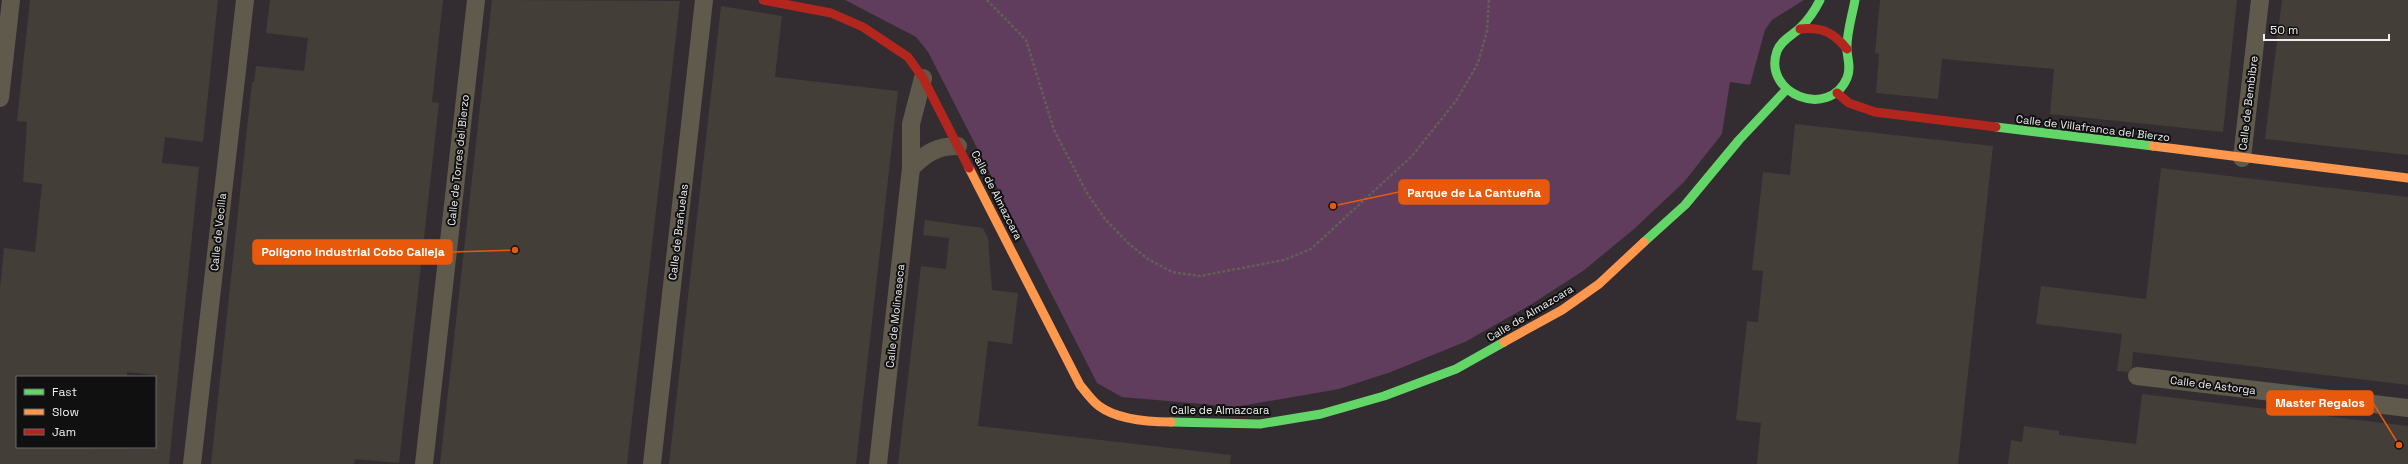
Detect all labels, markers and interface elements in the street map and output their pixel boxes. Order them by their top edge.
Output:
scale bar [2264,16,2389,42]
text: 50 m [2270,22,2298,38]
street label: Calle de Bembibre [2235,55,2261,151]
street label: Calle de Torres del Bierzo [444,94,472,226]
street label: Calle de Villafranca del Bierzo [2015,112,2171,144]
street label: Calle de Almazcara [968,148,1026,243]
callout: Parque de La Cantueña [1399,180,1549,204]
street label: Calle de Brañuelas [665,183,691,281]
text: Parque de La Cantueña [1407,185,1541,201]
street label: Calle de Vecilla [207,192,229,272]
callout: Polígono Industrial Cobo Calleja [253,240,452,264]
text: Polígono Industrial Cobo Calleja [261,244,445,260]
street label: Calle de Molinaseca [883,263,907,369]
street label: Calle de Almazcara [1484,281,1576,344]
street label: Calle de Astorga [2169,373,2257,397]
legend [16,376,156,448]
text: Fast [52,384,77,400]
callout: Master Regalos [2267,391,2373,415]
text: Master Regalos [2275,395,2365,411]
street label: Calle de Almazcara [1171,403,1270,417]
text: Slow [52,404,79,420]
text: Jam [52,424,76,440]

